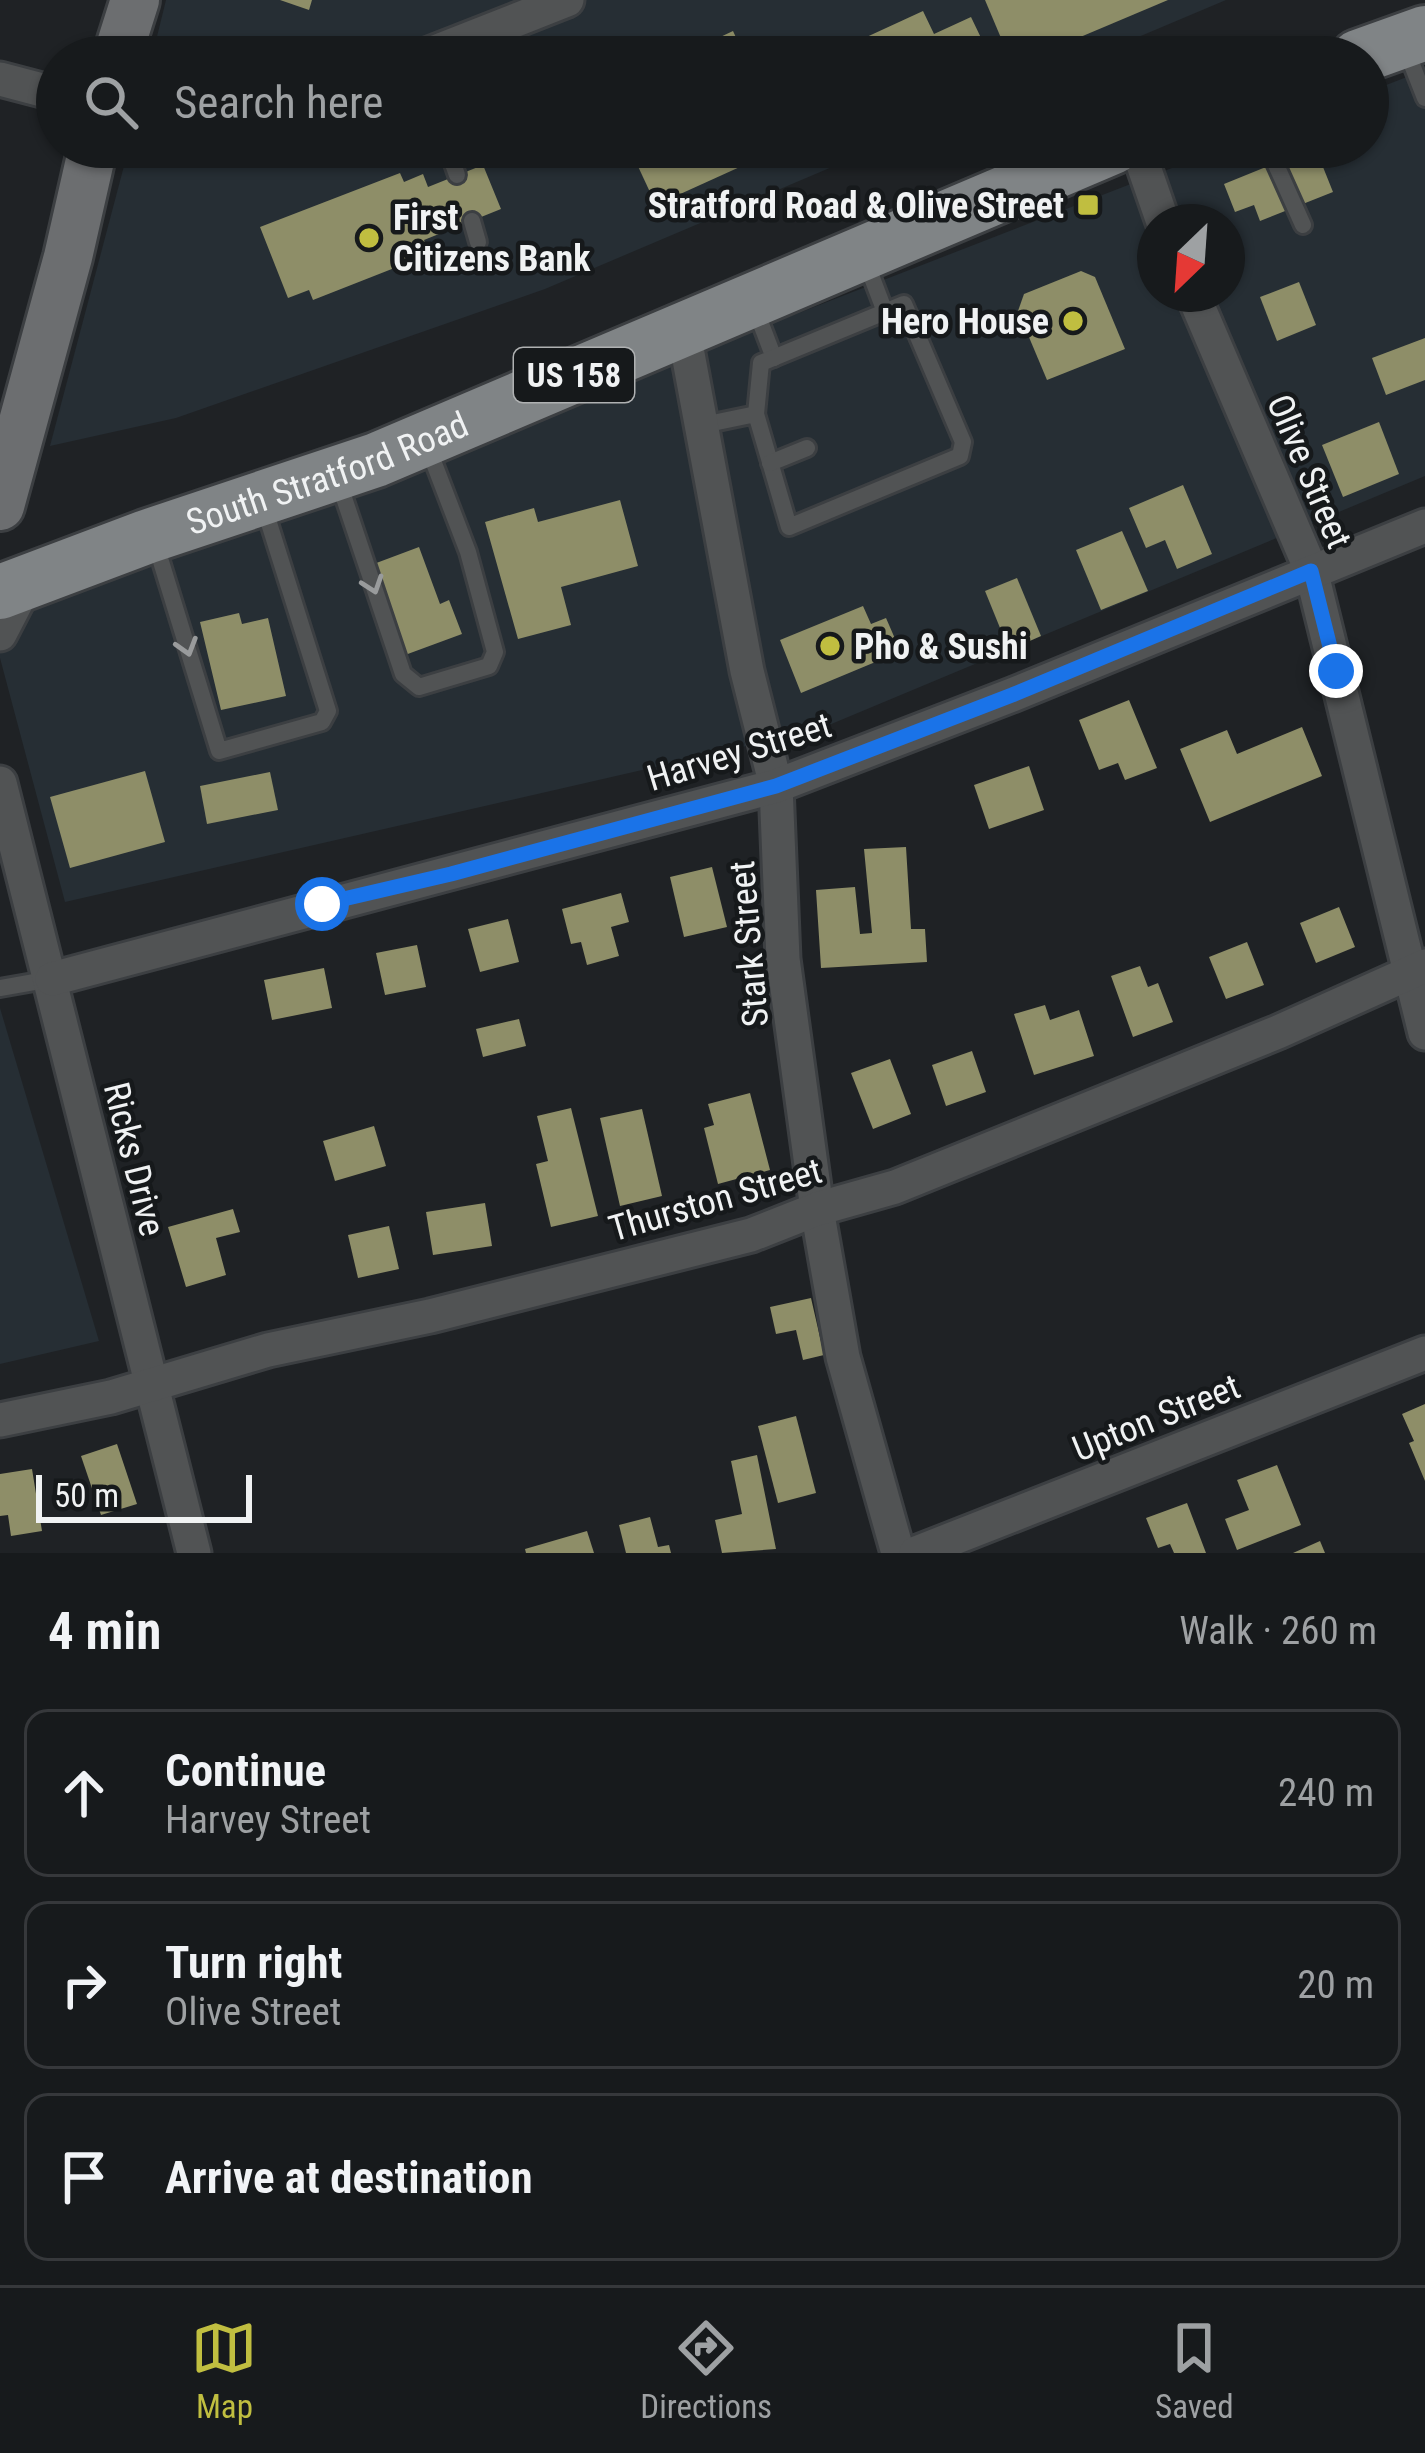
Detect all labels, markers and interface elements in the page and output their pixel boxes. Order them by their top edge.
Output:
search box [36,36,1389,168]
icon: search [78,69,144,135]
text: Search here [174,76,383,129]
place label: Stratford Road & Olive Street [648,185,1064,227]
marker: Stratford Road & Olive Street [1075,192,1101,218]
place label: First Citizens Bank [393,197,591,280]
north arrow [1137,204,1245,312]
marker: First Citizens Bank [356,225,382,251]
place label: Hero House [881,301,1049,343]
marker: Hero House [1060,308,1086,334]
road number: US 158 [514,348,634,402]
street label: Olive Street [1258,388,1360,555]
street label: South Stratford Road [181,403,475,544]
one-way arrow [359,573,383,594]
place label: Pho & Sushi [854,626,1028,668]
marker: Pho & Sushi [817,633,843,659]
one-way arrow [173,636,198,657]
route end [1309,644,1363,698]
street label: Harvey Street [642,704,836,800]
street label: Stark Street [721,859,777,1029]
route start [295,877,349,931]
street label: Ricks Drive [95,1078,173,1240]
street label: Thurston Street [604,1150,826,1250]
street label: Upton Street [1067,1365,1246,1470]
scale bar [36,1469,252,1522]
text: 50 m [54,1476,119,1515]
text: 4 min [48,1602,161,1661]
text: Walk · 260 m [1179,1608,1377,1654]
text: Continue [165,1744,326,1797]
icon: ahead [51,1760,117,1826]
text: 240 m [1278,1770,1374,1816]
text: Harvey Street [165,1797,371,1843]
text: Turn right [165,1936,342,1989]
icon: right [51,1952,117,2018]
text: 20 m [1297,1962,1374,2008]
text: Olive Street [165,1989,341,2035]
icon: arrive [51,2144,117,2210]
text: Arrive at destination [165,2151,533,2204]
tab: Map [191,2315,257,2426]
tab: Directions [640,2315,772,2426]
tab: Saved [1155,2315,1234,2426]

